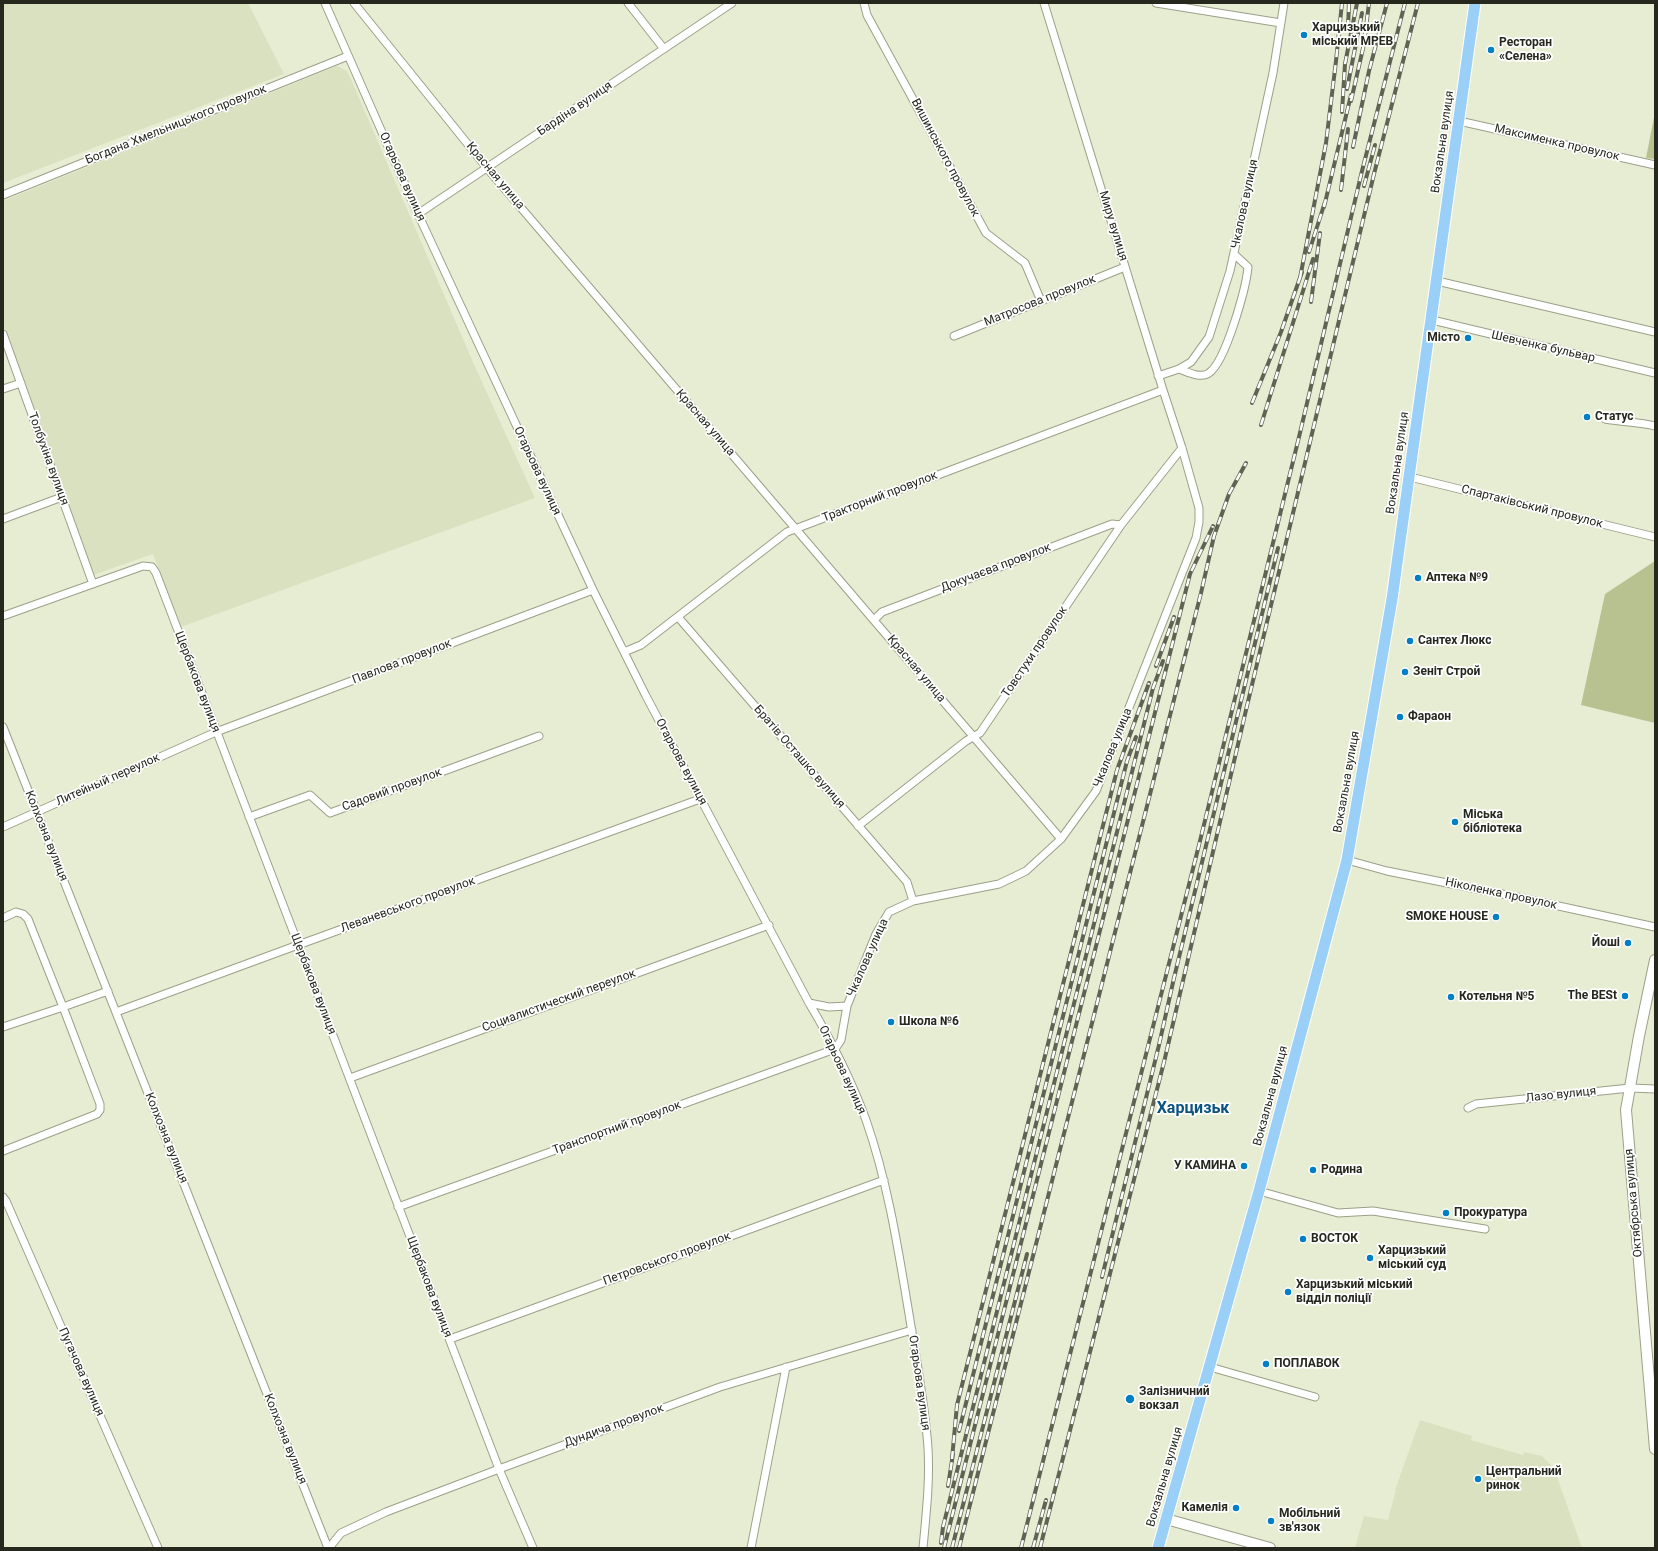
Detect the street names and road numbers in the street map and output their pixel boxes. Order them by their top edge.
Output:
street label: Бардіна вулиця [535,79,615,139]
street label: Богдана Хмельницького провулок [83,82,269,168]
street label: Вокзальна вулиця [1429,90,1457,194]
street label: Вишинського провулок [908,96,982,220]
street label: Максименка провулок [1493,122,1621,164]
street label: Огарьова вулиця [376,130,428,224]
street label: Красная улица [463,140,527,212]
street label: Чкалова вулиця [1228,158,1262,250]
street label: Миру вулиця [1096,189,1130,263]
street label: Матросова провулок [982,272,1098,330]
street label: Шевченка бульвар [1490,328,1596,366]
street label: Красная улица [672,387,738,459]
street label: Толбухіна вулиця [25,411,71,507]
street label: Вокзальна вулиця [1384,411,1412,515]
street label: Огарьова вулиця [510,424,564,518]
street label: Тракторний провулок [820,468,940,526]
street label: Спартаківський провулок [1460,482,1604,532]
street label: Докучаєва провулок [939,540,1053,596]
street label: Товстухи провулок [999,604,1071,700]
street label: Щербакова вулиця [171,629,223,735]
street label: Красная улица [884,633,948,705]
street label: Павлова провулок [350,636,454,688]
street label: Братів Осташко вулиця [750,703,848,811]
street label: Чкалова улица [1091,706,1135,790]
street label: Огарьова вулиця [652,716,710,808]
street label: Вокзальна вулиця [1331,730,1363,834]
street label: Литейный переулок [54,751,162,809]
street label: Садовий провулок [340,765,444,815]
street label: Колхозна вулиця [21,789,71,883]
street label: Леваневського провулок [339,874,477,936]
street label: Ніколенка провулок [1444,875,1558,913]
street label: Чкалова улица [844,917,892,999]
street label: Щербакова вулиця [287,931,339,1037]
street label: Социалистический переулок [480,966,638,1036]
street label: Огарьова вулиця [815,1023,869,1117]
street label: Вокзальна вулиця [1251,1044,1291,1148]
street label: Лазо вулиця [1525,1084,1597,1106]
street label: Колхозна вулиця [141,1091,191,1185]
street label: Транспортний провулок [551,1098,683,1158]
street label: Октябрська вулиця [1622,1148,1646,1258]
street label: Петровського провулок [601,1229,733,1289]
street label: Щербакова вулиця [403,1234,455,1340]
street label: Пугачова вулиця [55,1325,107,1419]
street label: Огарьова вулиця [905,1334,933,1432]
street label: Колхозна вулиця [260,1392,310,1486]
street label: Дундича провулок [562,1401,666,1451]
street label: Вокзальна вулиця [1144,1425,1186,1529]

